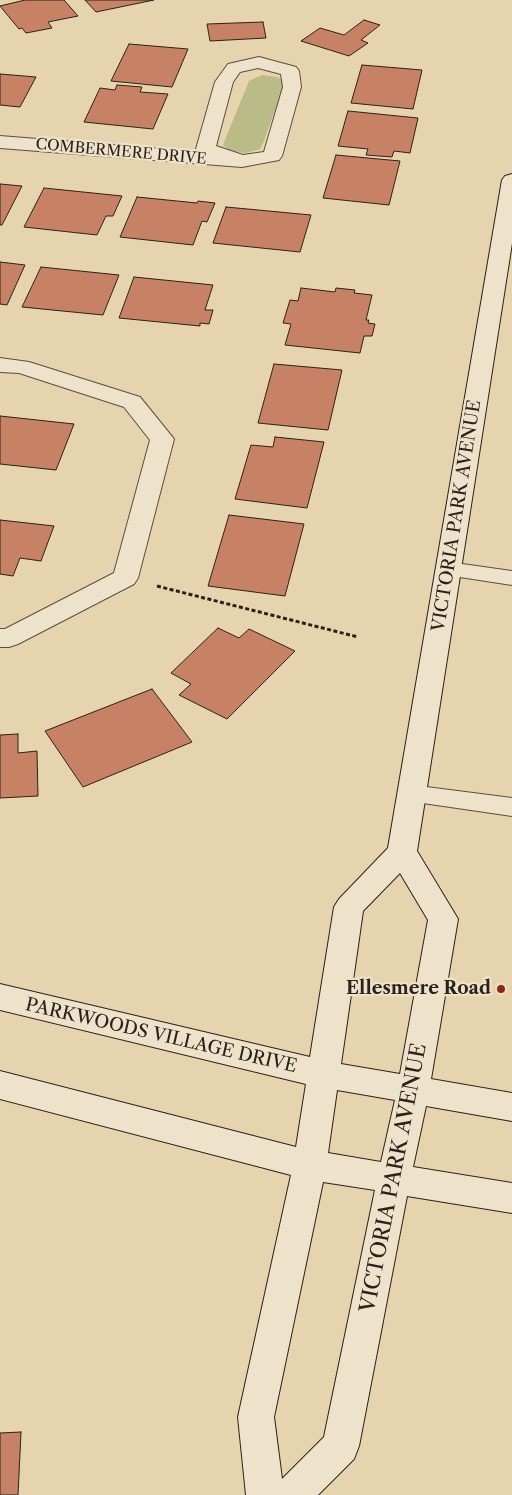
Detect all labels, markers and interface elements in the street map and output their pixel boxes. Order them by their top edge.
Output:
street label: COMBERMERE DRIVE [35,136,207,168]
street label: VICTORIA PARK AVENUE [428,399,486,633]
place label: Ellesmere Road [346,978,491,1000]
marker: Ellesmere Road [495,983,507,995]
street label: PARKWOODS VILLAGE DRIVE [23,994,299,1078]
street label: VICTORIA PARK AVENUE [356,1041,432,1315]

